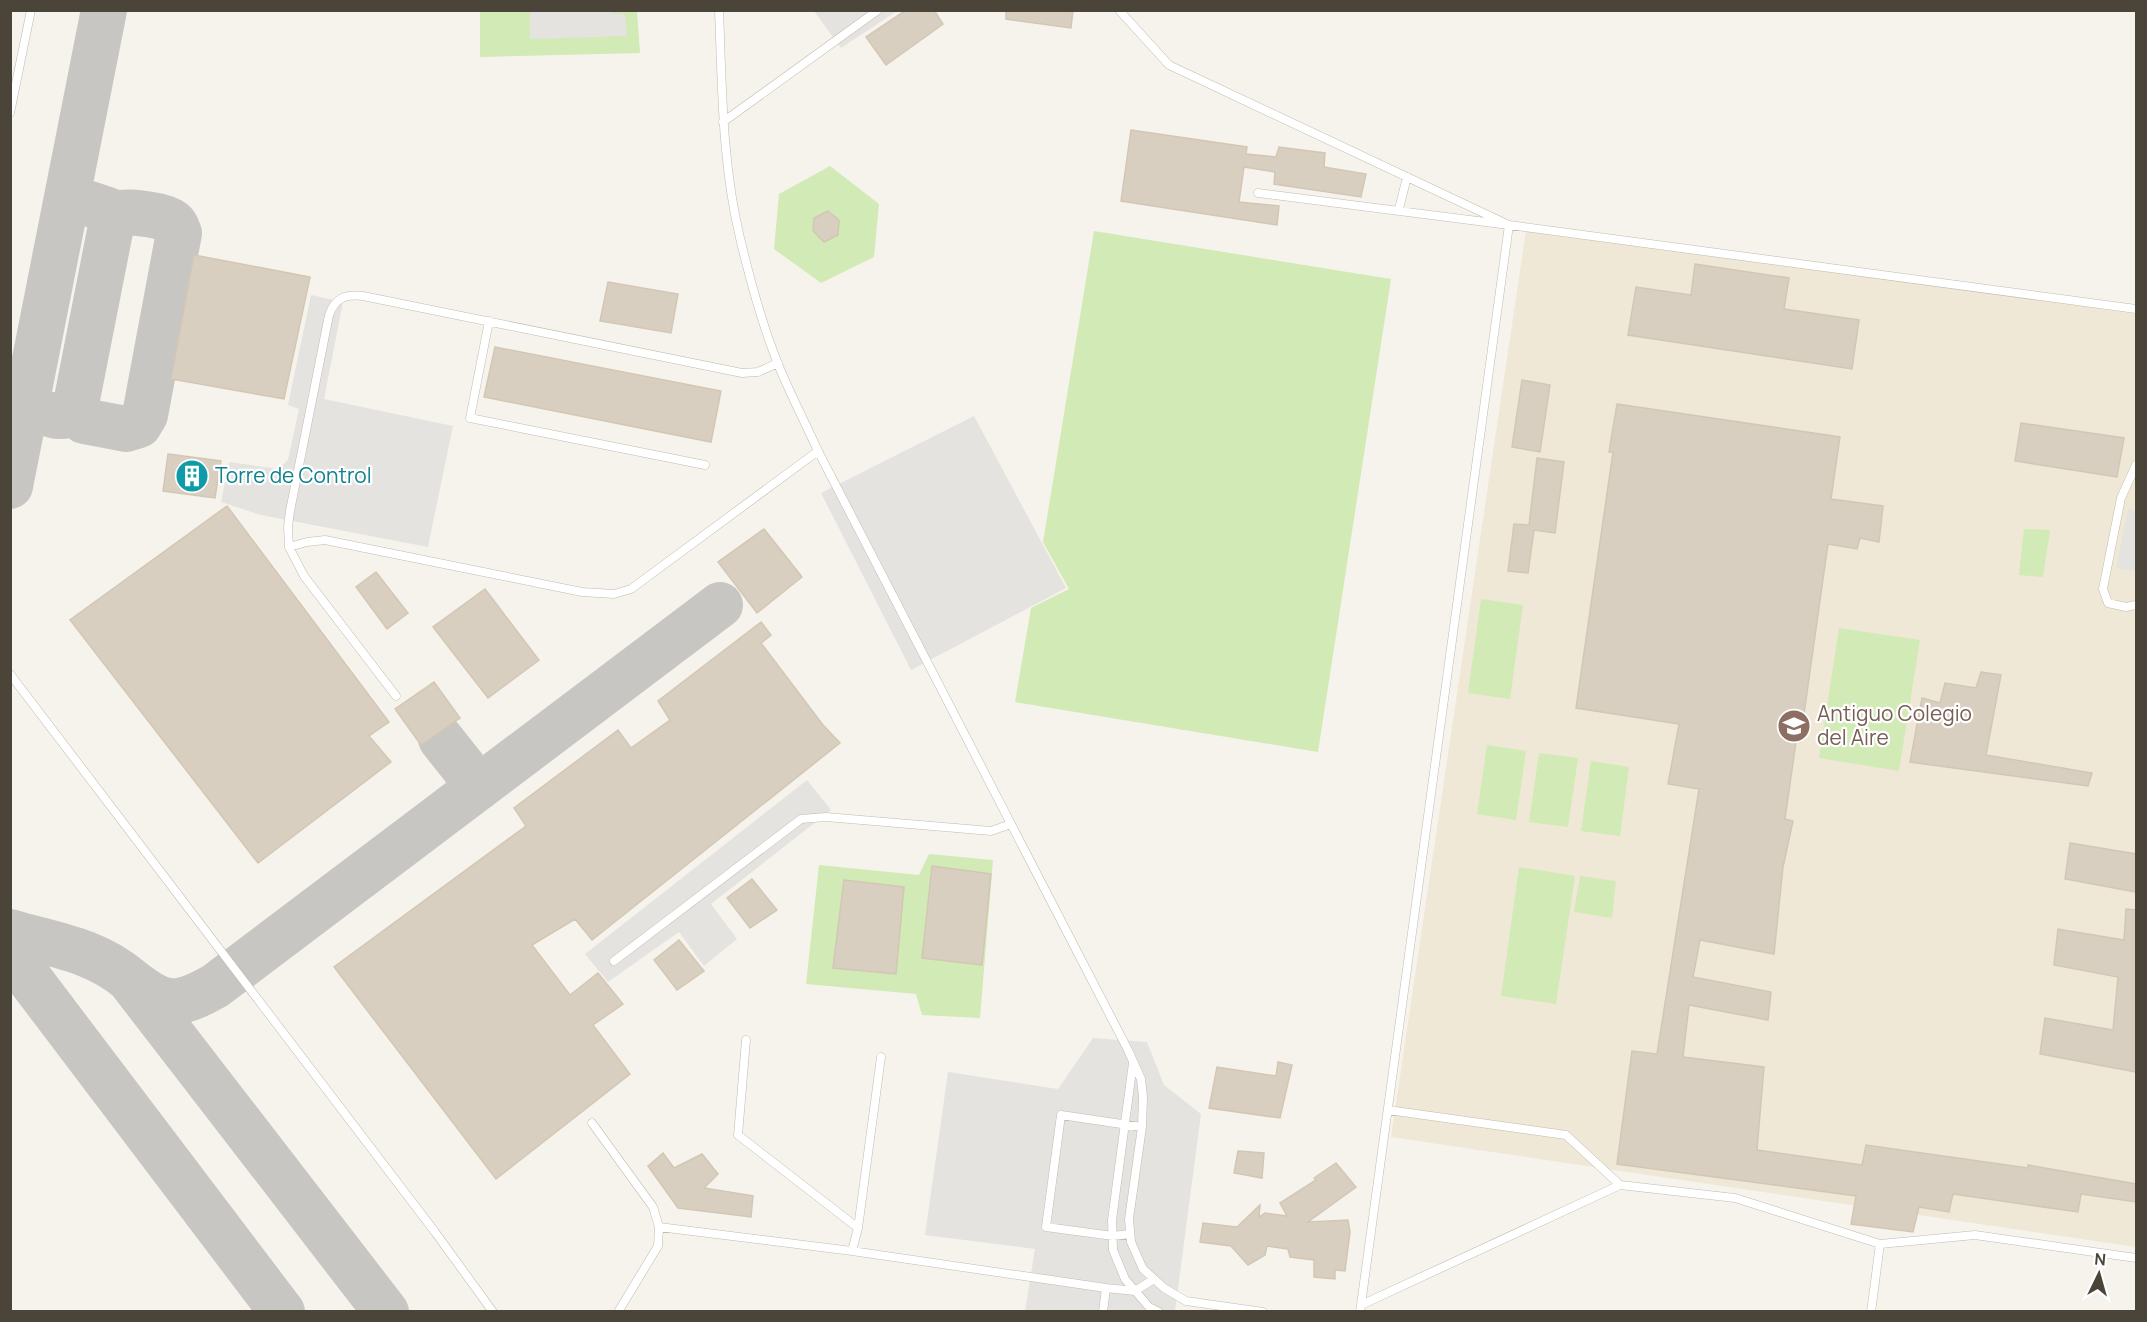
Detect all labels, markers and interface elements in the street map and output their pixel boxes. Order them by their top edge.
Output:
building icon: Torre de Control [174,458,210,494]
place label: Torre de Control [215,461,372,489]
place label: Antiguo Colegio del Aire [1817,699,1972,751]
school or university icon: Antiguo Colegio del Aire [1776,708,1812,744]
north arrow [2069,1244,2129,1304]
text: N [2094,1248,2107,1271]

